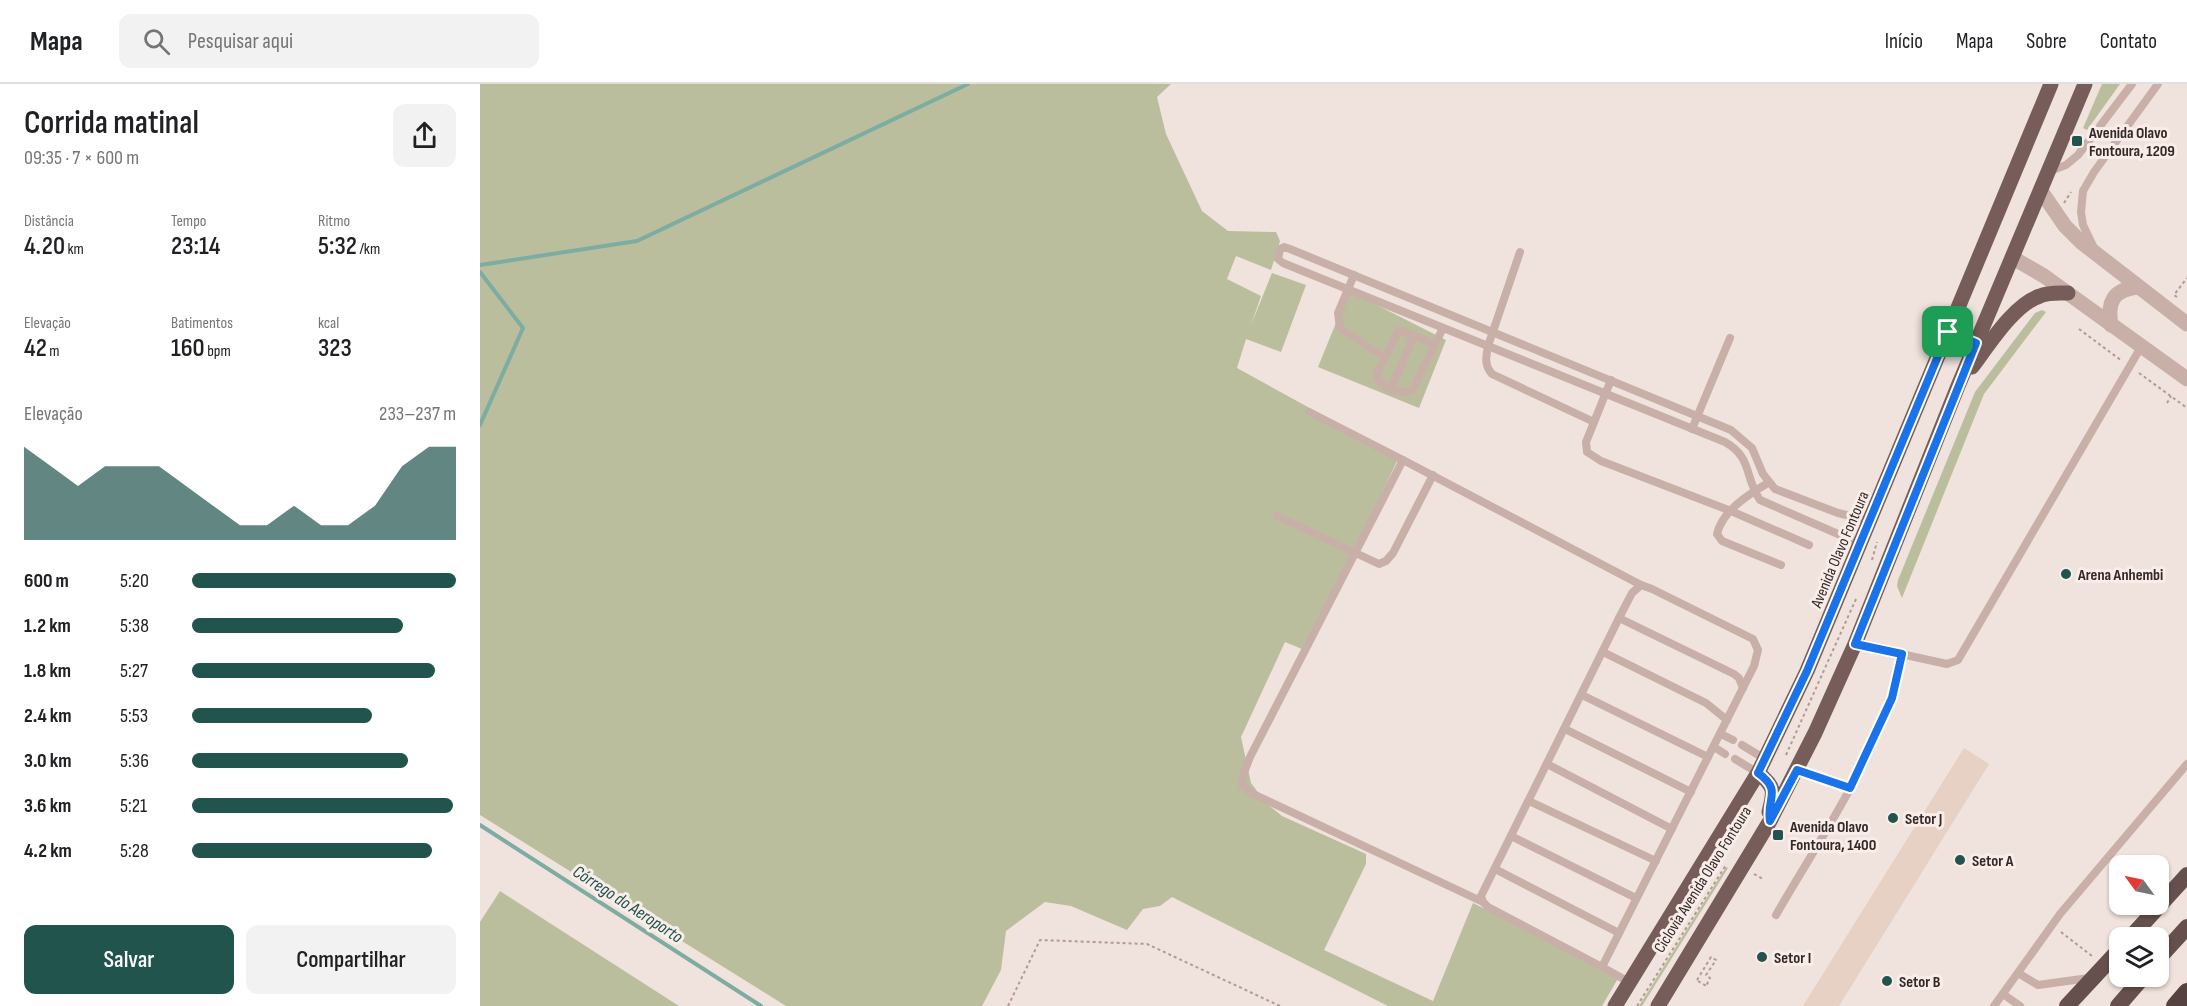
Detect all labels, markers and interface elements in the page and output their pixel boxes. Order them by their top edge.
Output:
search box [119,14,539,68]
text: Mapa [30,25,83,58]
icon: search [140,25,173,58]
text: Pesquisar aqui [188,28,293,55]
text: Início [1885,29,1923,54]
text: Mapa [1956,29,1993,54]
text: Sobre [2026,29,2067,54]
text: Contato [2100,29,2157,54]
text: Corrida matinal [24,103,199,143]
button: share [393,104,456,167]
place label: Avenida Olavo Fontoura, 1209 [2088,124,2175,161]
marker: Avenida Olavo Fontoura, 1209 [2070,134,2084,148]
text: 09:35 · 7 × 600 m [24,146,139,170]
text: Distância [24,212,74,231]
text: Tempo [171,212,206,231]
text: Ritmo [318,212,350,231]
text: 4.20 [24,231,65,262]
text: 23:14 [171,231,220,262]
text: 5:32 [318,231,357,262]
text: km [65,240,84,259]
text: /km [357,240,380,259]
pin [1922,306,1973,357]
text: Elevação [24,314,71,333]
text: Batimentos [171,314,233,333]
text: kcal [318,314,339,333]
icon: arrive [1931,315,1964,348]
text: 42 [24,333,47,364]
text: 160 [171,333,205,364]
text: 323 [318,333,352,364]
text: m [47,342,60,361]
text: bpm [205,342,231,361]
text: Elevação [24,402,83,426]
text: 233–237 m [379,402,456,426]
street label: Avenida Olavo Fontoura [1807,489,1873,612]
place label: Arena Anhembi [2077,566,2163,585]
marker: Arena Anhembi [2059,567,2073,581]
text: 600 m [24,569,69,593]
text: 5:20 [120,569,149,593]
text: 1.2 km [24,614,71,638]
text: 5:38 [120,614,149,638]
text: 1.8 km [24,659,71,683]
text: 5:27 [120,659,148,683]
text: 2.4 km [24,704,72,728]
text: 5:53 [120,704,148,728]
text: 3.0 km [24,749,71,773]
text: 5:36 [120,749,149,773]
text: 3.6 km [24,794,71,818]
text: 5:21 [120,794,147,818]
street label: Ciclovia Avenida Olavo Fontoura [1650,803,1756,957]
place label: Setor J [1905,810,1942,829]
marker: Setor J [1886,811,1900,825]
place label: Avenida Olavo Fontoura, 1400 [1789,818,1876,855]
marker: Avenida Olavo Fontoura, 1400 [1771,828,1785,842]
text: 4.2 km [24,839,72,863]
text: 5:28 [120,839,149,863]
place label: Setor A [1972,852,2014,871]
marker: Setor A [1953,853,1967,867]
north arrow [2109,855,2169,915]
map controls [2109,855,2169,987]
water label: Córrego do Aeroporto [569,861,687,948]
button: Salvar [24,925,234,994]
button: Compartilhar [246,925,456,994]
button: layers [2109,927,2169,987]
place label: Setor I [1774,949,1811,968]
marker: Setor I [1755,950,1769,964]
place label: Setor B [1899,973,1941,992]
marker: Setor B [1880,974,1894,988]

